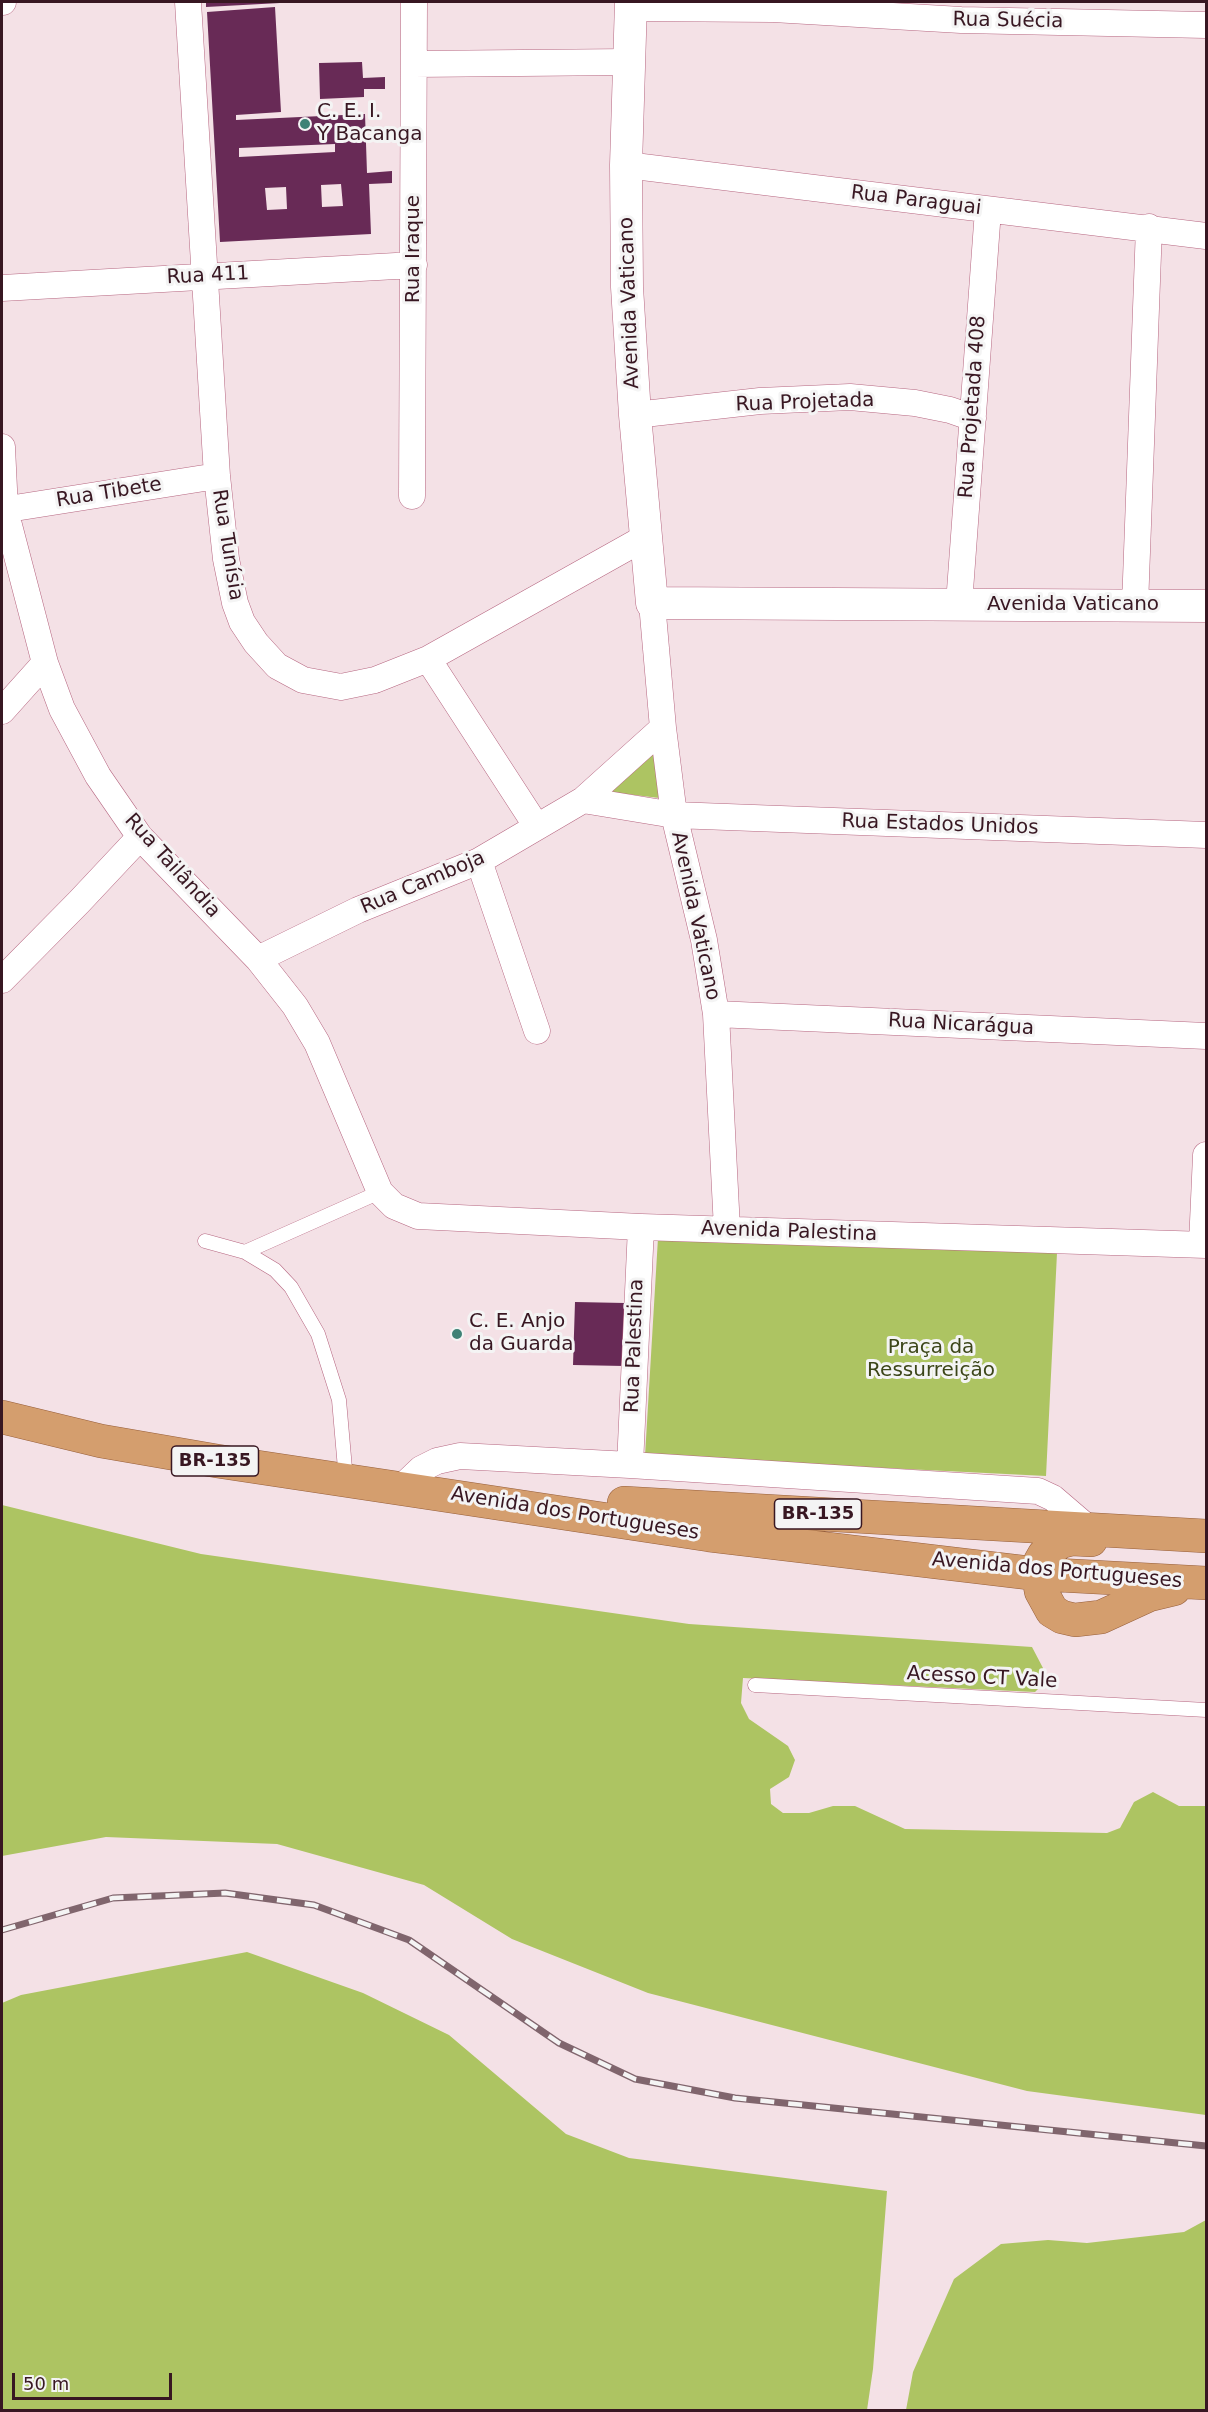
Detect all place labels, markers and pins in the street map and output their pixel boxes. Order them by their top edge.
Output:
place label: C. E. I. Y Bacanga [317,100,422,147]
marker: C. E. I. Y Bacanga [298,117,312,131]
place label: C. E. Anjo da Guarda [469,1310,574,1357]
marker: C. E. Anjo da Guarda [450,1327,464,1341]

